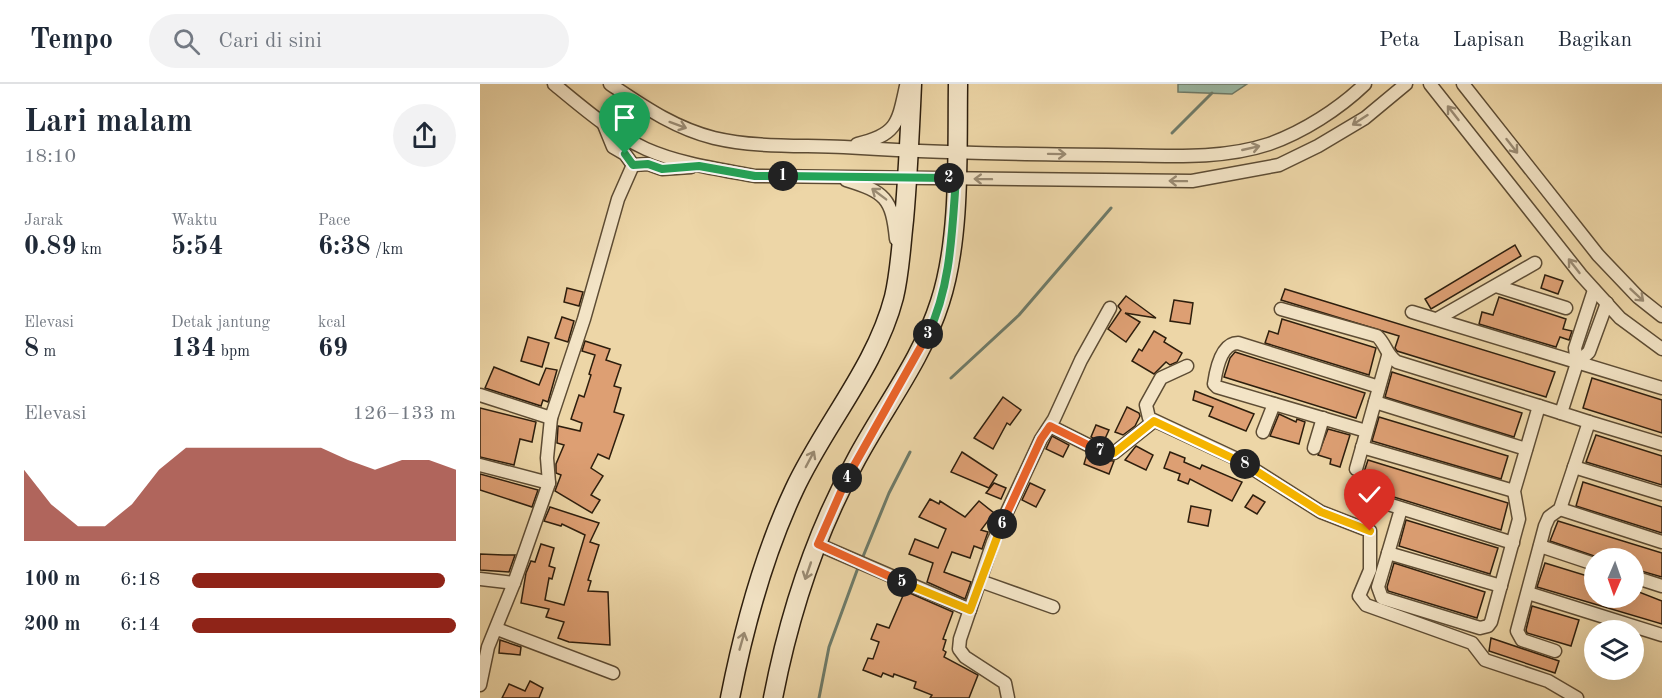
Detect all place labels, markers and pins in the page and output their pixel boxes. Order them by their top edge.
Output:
pin [599,92,650,154]
pin: 1 [768,161,798,191]
pin: 2 [934,163,964,193]
pin: 3 [913,319,943,349]
pin: 7 [1085,436,1115,466]
pin: 8 [1230,449,1260,479]
pin: 4 [832,463,862,493]
pin [1344,469,1395,531]
pin: 6 [987,509,1017,539]
pin: 5 [887,567,917,597]

